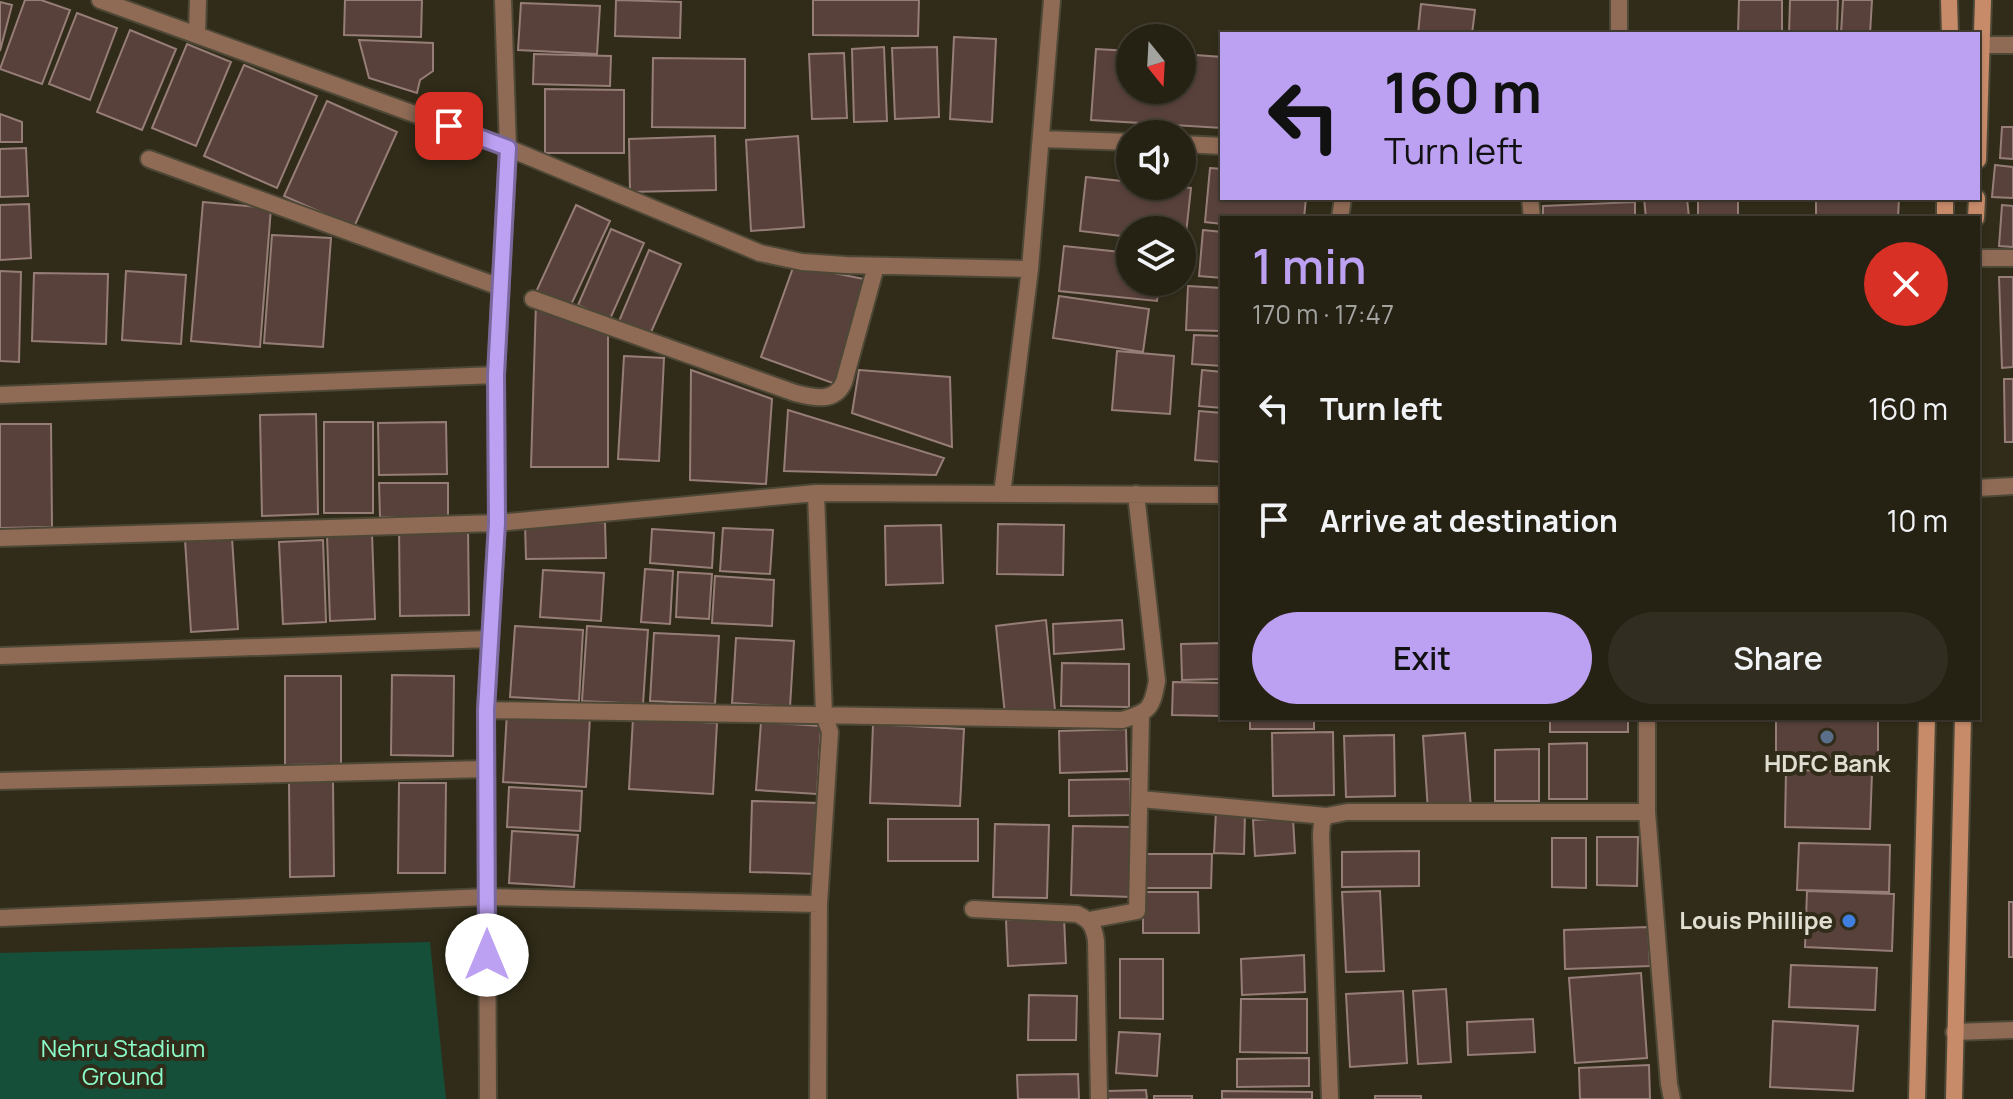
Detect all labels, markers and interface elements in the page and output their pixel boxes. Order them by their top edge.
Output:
north arrow [1116,24,1196,104]
map controls [1116,24,1196,296]
text: 160 m [1384,53,1542,130]
icon: left [1252,64,1356,168]
pin [415,92,483,160]
icon: arrive [427,104,471,148]
button: sound [1116,120,1196,200]
text: Turn left [1384,126,1523,175]
button: layers [1116,216,1196,296]
text: 1 min [1252,233,1366,298]
button: close [1864,242,1948,326]
text: 170 m · 17:47 [1252,296,1394,332]
icon: left [1252,386,1296,430]
text: Turn left [1320,388,1443,429]
text: 160 m [1868,388,1948,429]
icon: arrive [1252,498,1296,542]
text: Arrive at destination [1320,500,1618,541]
text: 10 m [1887,500,1948,541]
button: Exit [1252,612,1592,704]
button: Share [1608,612,1948,704]
marker: HDFC Bank [1818,728,1836,746]
place label: HDFC Bank [1764,746,1891,779]
place label: Louis Phillipe [1679,903,1833,936]
marker: Louis Phillipe [1840,912,1858,930]
position arrow [445,913,529,997]
park label: Nehru Stadium Ground [41,1031,205,1092]

